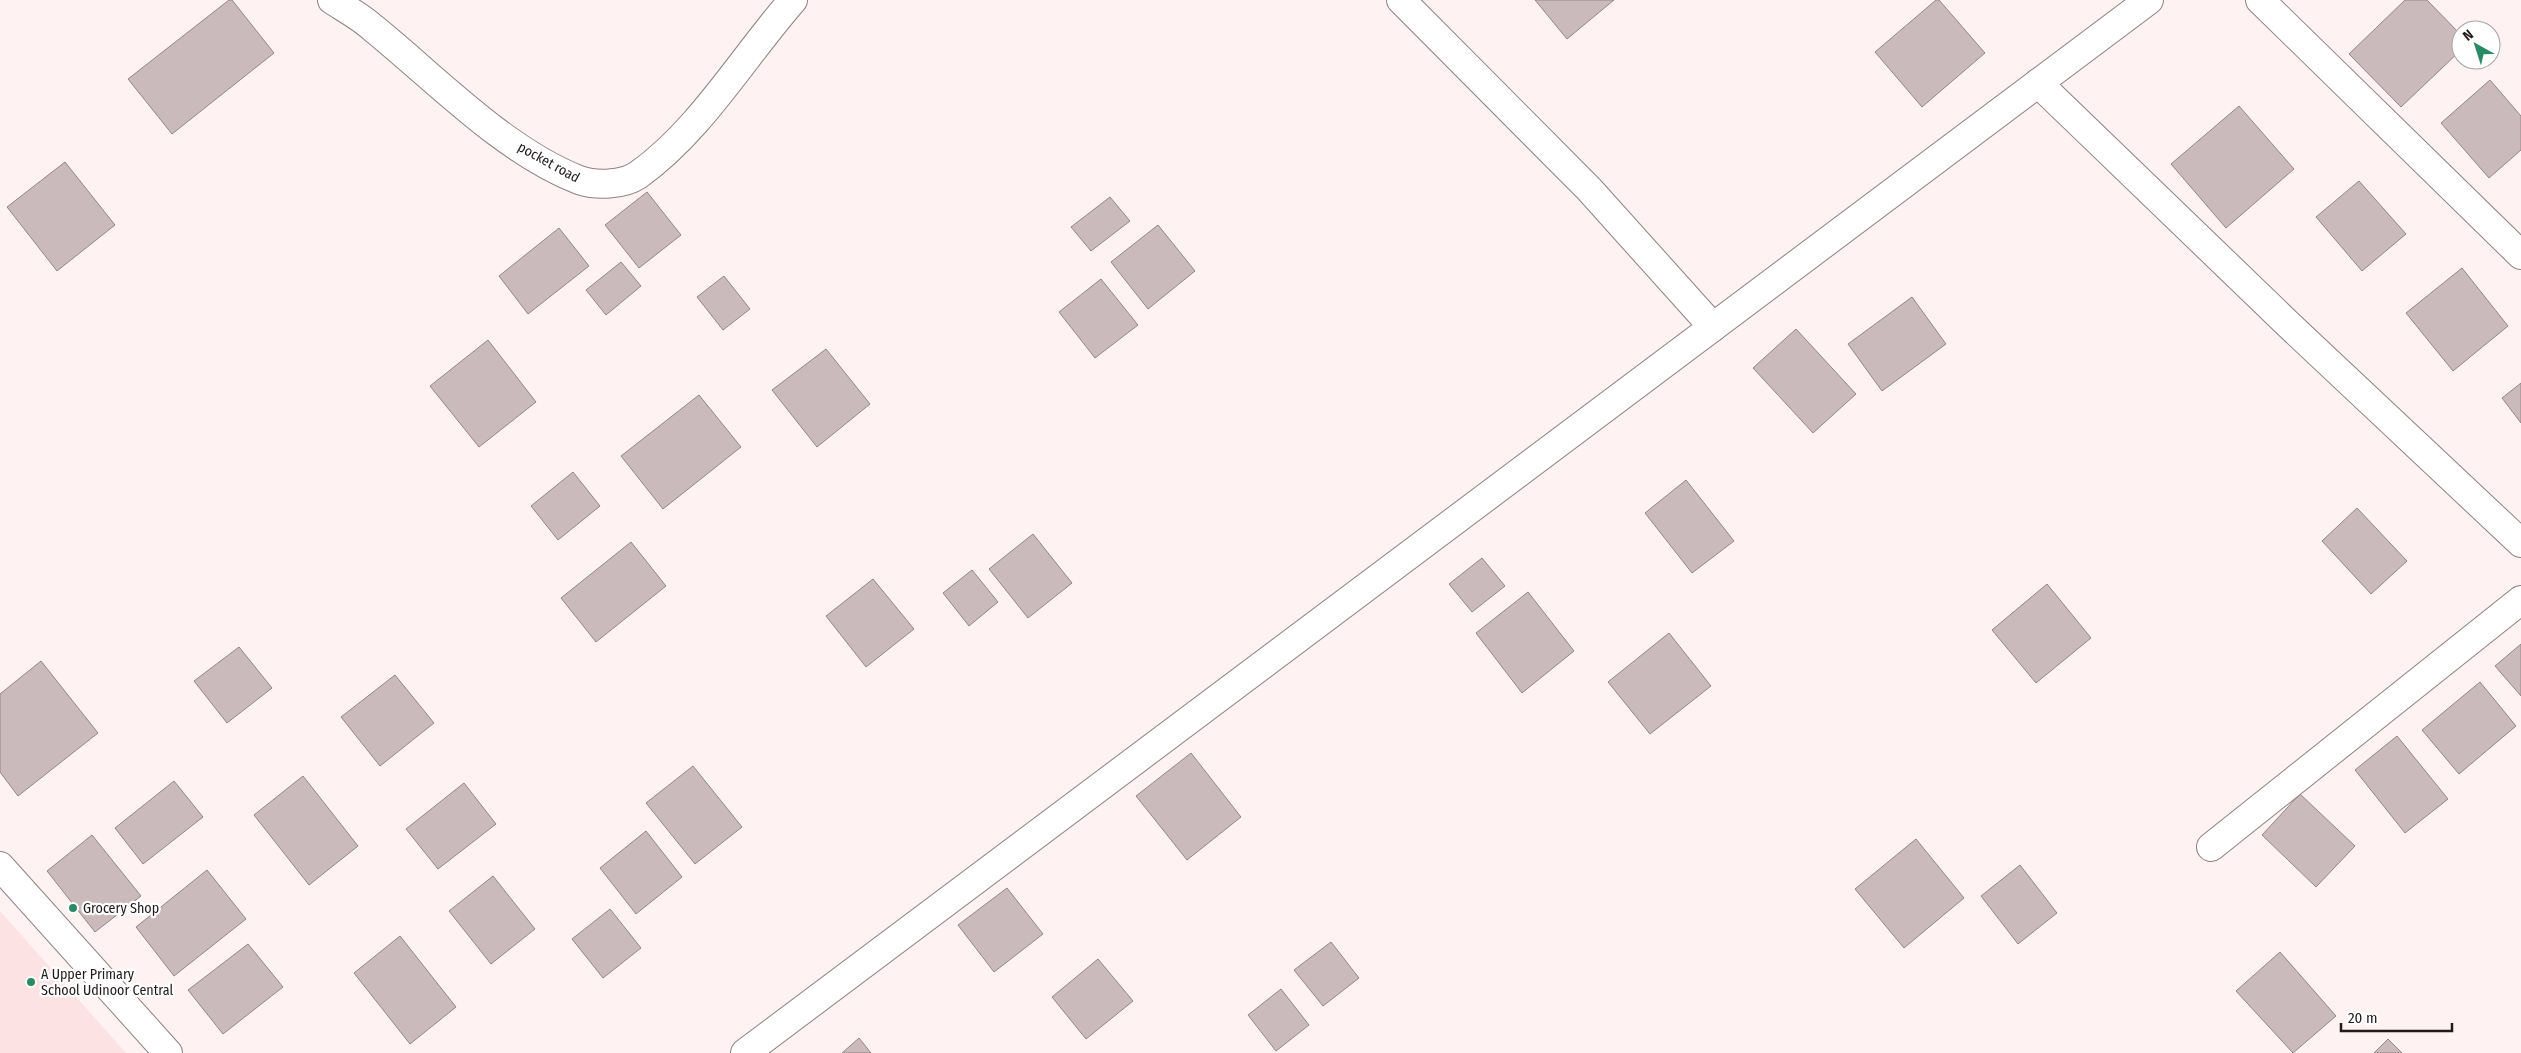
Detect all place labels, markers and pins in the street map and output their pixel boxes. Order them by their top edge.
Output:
place label: Grocery Shop [83,900,159,917]
marker: Grocery Shop [67,902,79,914]
place label: A Upper Primary School Udinoor Central [41,966,173,999]
marker: A Upper Primary School Udinoor Central [25,976,37,988]

